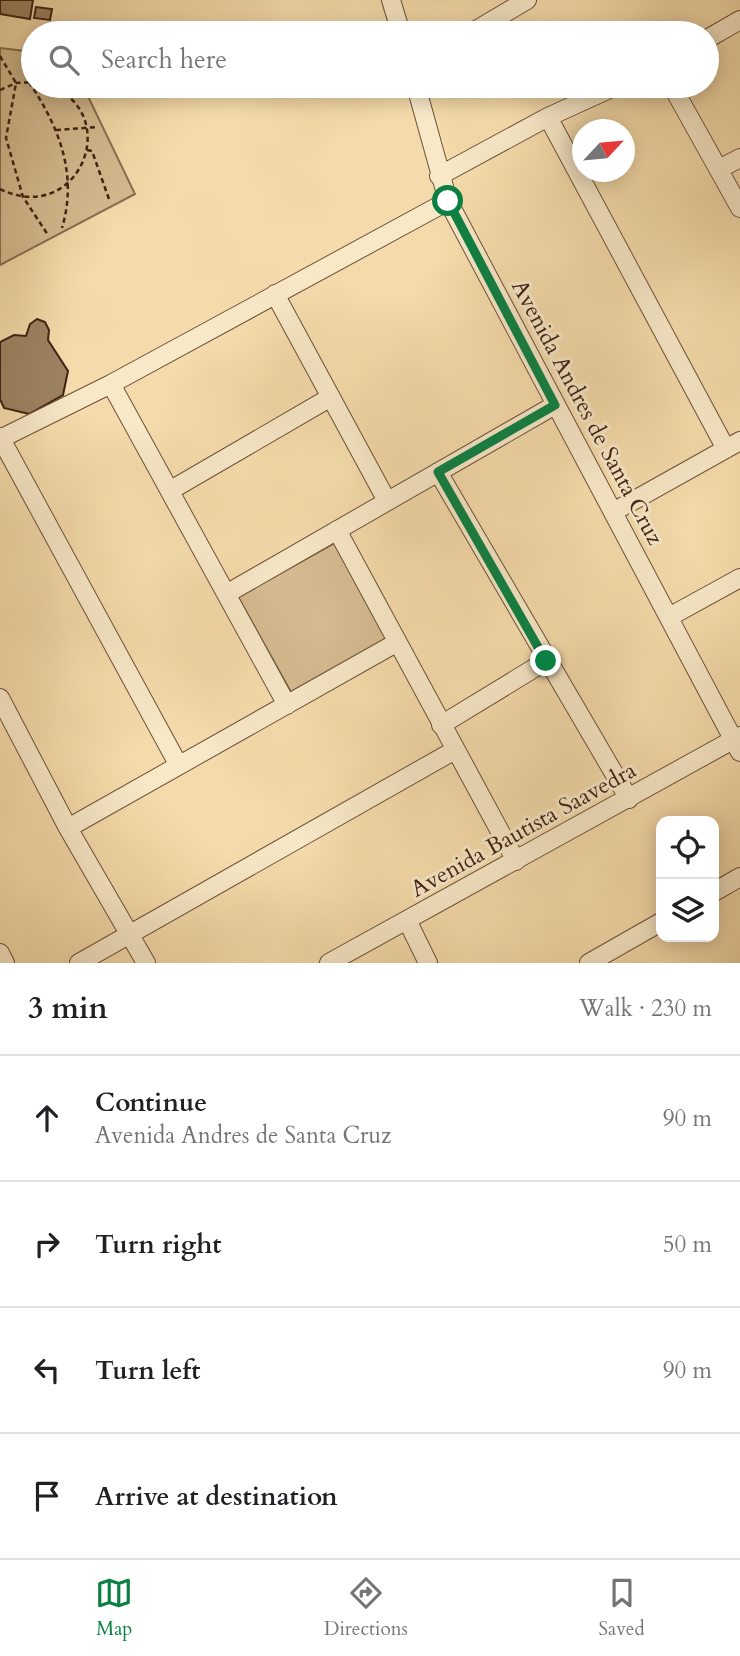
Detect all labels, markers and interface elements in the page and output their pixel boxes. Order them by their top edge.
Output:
search box [21,21,719,98]
icon: search [45,41,83,79]
text: Search here [101,42,227,77]
north arrow [572,119,635,182]
route start [432,185,463,216]
street label: Avenida Andres de Santa Cruz [504,274,671,550]
route end [530,645,561,676]
street label: Avenida Bautista Saavedra [405,754,642,904]
map controls [656,816,719,942]
button: locate [656,816,719,879]
button: layers [656,879,719,942]
text: 3 min [28,988,108,1029]
text: Walk · 230 m [579,993,712,1024]
text: Continue [95,1085,207,1120]
icon: ahead [28,1099,66,1137]
text: 90 m [663,1103,712,1134]
text: Avenida Andres de Santa Cruz [95,1120,391,1151]
icon: right [28,1225,66,1263]
text: Turn right [95,1227,222,1262]
text: 50 m [663,1229,712,1260]
icon: left [28,1351,66,1389]
text: Turn left [95,1353,200,1388]
text: 90 m [663,1355,712,1386]
icon: arrive [28,1477,66,1515]
text: Arrive at destination [95,1479,338,1514]
tab: Map [95,1574,133,1642]
tab: Directions [324,1574,408,1642]
tab: Saved [599,1574,645,1642]

